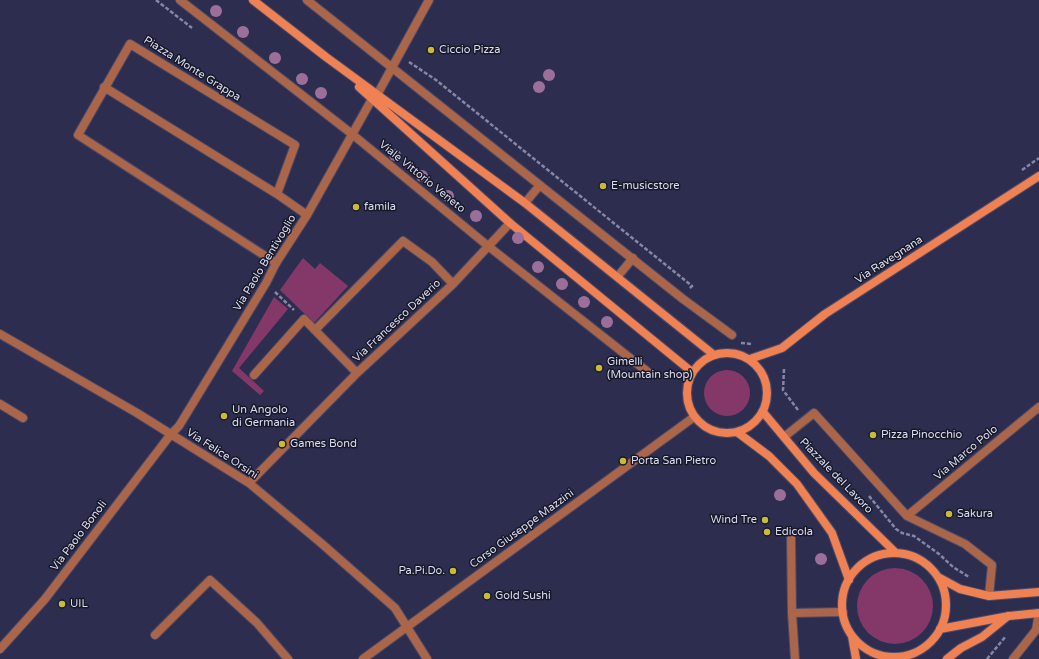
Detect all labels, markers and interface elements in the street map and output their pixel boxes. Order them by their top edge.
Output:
street label: Piazza Monte Grappa [141,34,243,104]
place label: Ciccio Pizza [439,43,501,57]
marker: Ciccio Pizza [426,45,436,55]
street label: Viale Vittorio Veneto [376,138,468,216]
place label: E-musicstore [611,179,679,193]
marker: E-musicstore [598,181,608,191]
place label: famila [364,200,396,214]
marker: famila [351,202,361,212]
street label: Via Paolo Bentivoglio [231,212,299,314]
street label: Via Ravegnana [853,233,925,287]
street label: Via Francesco Daverio [350,277,444,365]
place label: Gimelli (Mountain shop) [607,355,693,381]
marker: Gimelli (Mountain shop) [594,363,604,373]
place label: Un Angolo di Germania [232,403,295,429]
marker: Un Angolo di Germania [219,411,229,421]
street label: Via Marco Polo [932,423,1000,483]
street label: Via Felice Orsini [184,426,260,482]
place label: Pizza Pinocchio [881,428,962,442]
marker: Pizza Pinocchio [868,430,878,440]
street label: Piazzale del Lavoro [797,436,875,516]
place label: Games Bond [290,437,357,451]
marker: Games Bond [277,439,287,449]
place label: Porta San Pietro [631,454,716,468]
marker: Porta San Pietro [618,456,628,466]
street label: Corso Giuseppe Mazzini [467,487,577,571]
street label: Via Paolo Bonoli [48,498,110,574]
place label: Sakura [957,507,993,521]
marker: Sakura [944,509,954,519]
place label: Wind Tre [710,513,757,527]
marker: Wind Tre [760,515,770,525]
place label: Edicola [775,525,813,539]
marker: Edicola [762,527,772,537]
place label: Pa.Pi.Do. [398,564,445,578]
marker: Pa.Pi.Do. [448,566,458,576]
place label: Gold Sushi [495,589,551,603]
marker: Gold Sushi [482,591,492,601]
place label: UIL [70,597,88,611]
marker: UIL [57,599,67,609]

